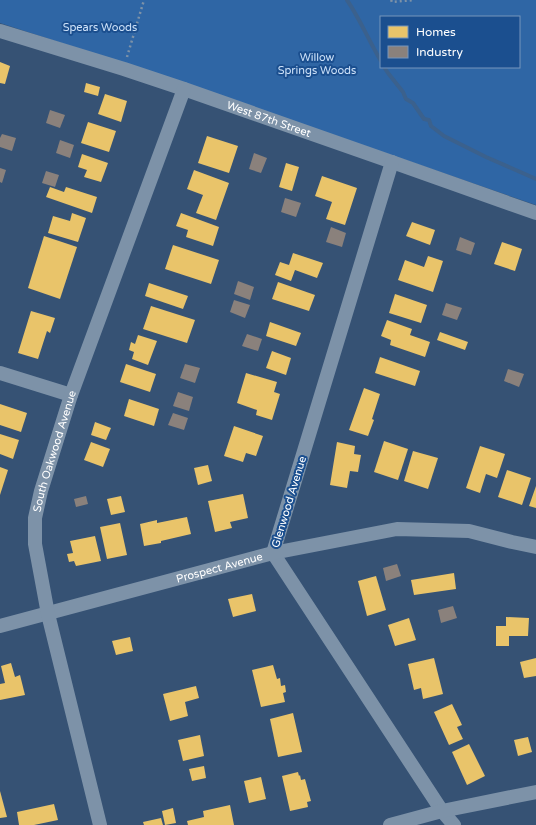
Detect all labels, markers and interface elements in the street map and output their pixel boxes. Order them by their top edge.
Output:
legend [380,16,520,68]
park label: Spears Woods [63,21,137,34]
text: Homes [416,25,456,39]
text: Industry [416,45,463,59]
park label: Willow Springs Woods [278,51,356,77]
street label: West 87th Street [225,98,313,140]
street label: South Oakwood Avenue [30,389,79,513]
street label: Glenwood Avenue [269,455,309,549]
street label: Prospect Avenue [175,550,264,585]

